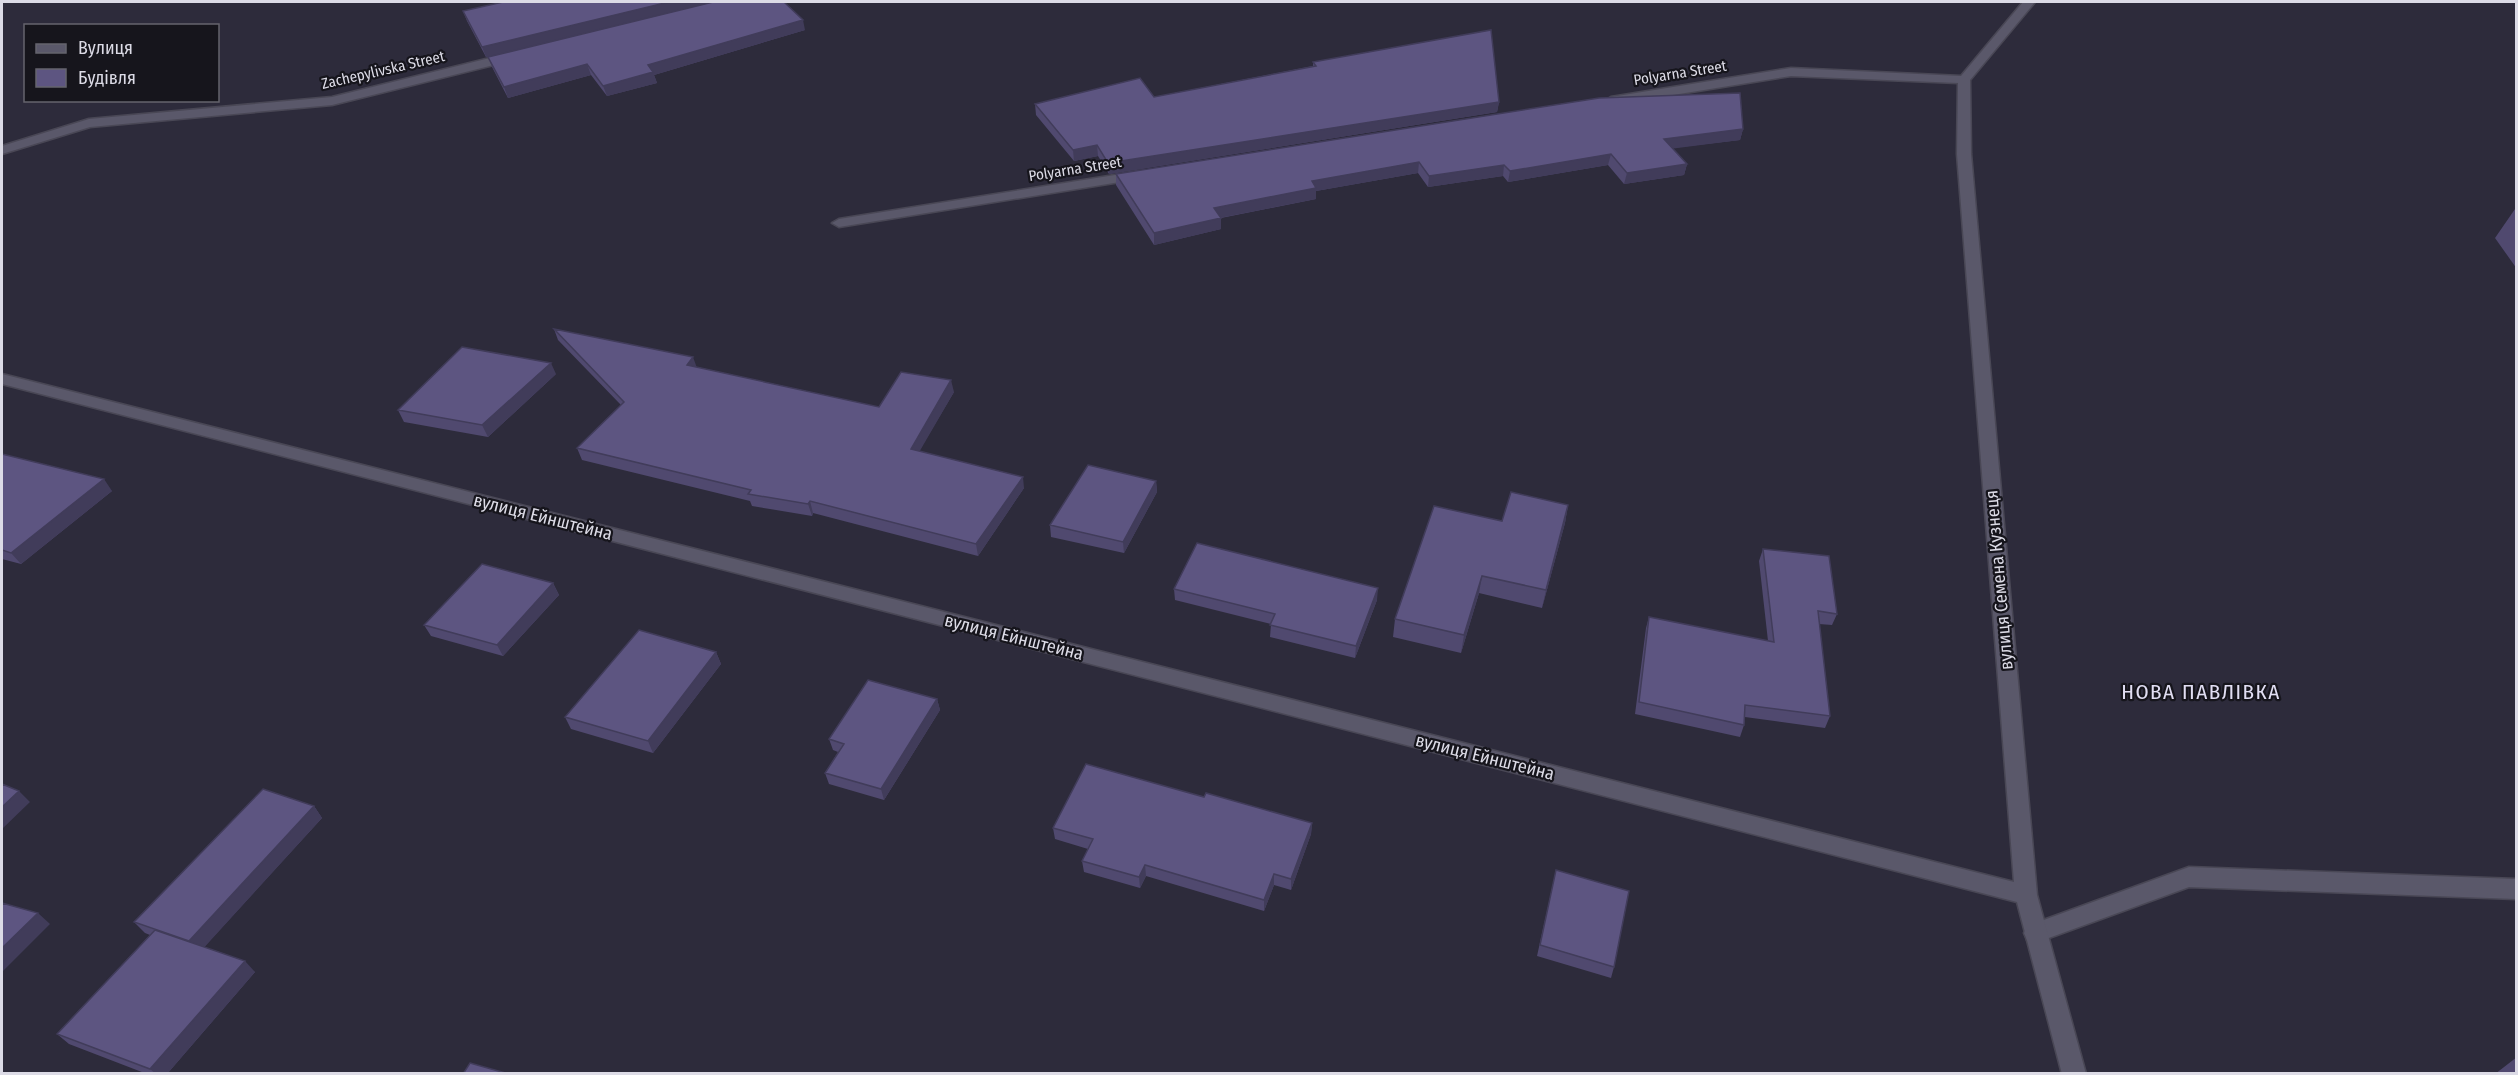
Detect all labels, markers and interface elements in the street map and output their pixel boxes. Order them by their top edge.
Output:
legend [24,24,219,102]
text: Вулиця [78,37,133,59]
street label: Zachepylivska Street [320,47,446,93]
street label: Polyarna Street [1632,57,1728,89]
text: Будівля [78,67,136,89]
street label: Polyarna Street [1027,153,1123,185]
street label: вулиця Ейнштейна [471,489,615,545]
street label: вулиця Семена Кузнеця [1980,489,2018,671]
street label: вулиця Ейнштейна [942,609,1086,665]
district label: НОВА ПАВЛІВКА [2121,679,2281,705]
street label: вулиця Ейнштейна [1413,729,1557,785]

